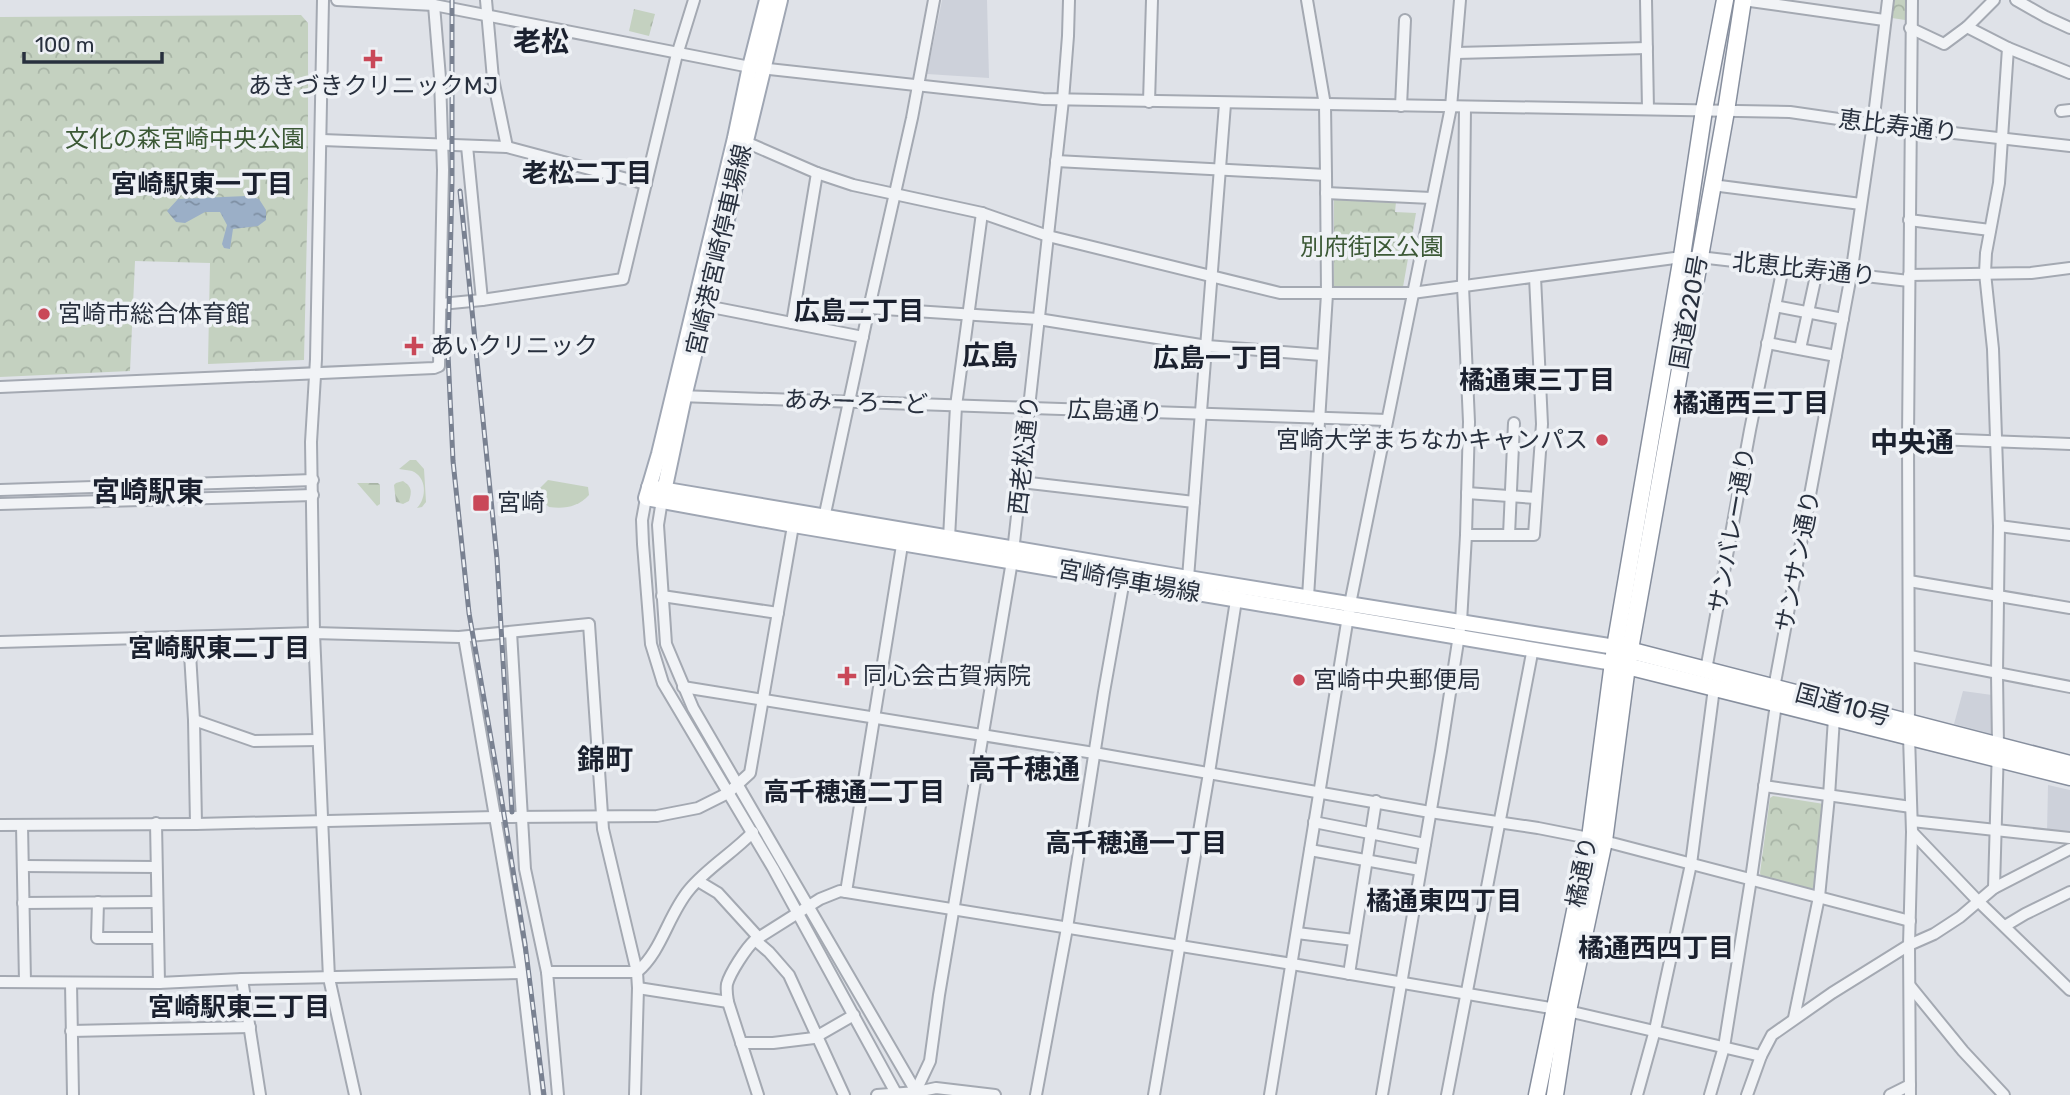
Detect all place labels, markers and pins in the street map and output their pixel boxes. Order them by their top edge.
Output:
marker: あきづきクリニックMJ [363,49,383,69]
place label: あきづきクリニックMJ [248,72,498,100]
place label: 宮崎市総合体育館 [58,300,250,328]
marker: 宮崎市総合体育館 [36,306,52,322]
place label: あいクリニック [430,332,598,360]
marker: あいクリニック [404,336,424,356]
place label: 宮崎大学まちなかキャンパス [1276,426,1588,454]
marker: 宮崎大学まちなかキャンパス [1594,432,1610,448]
place label: 宮崎 [497,489,545,517]
marker: 宮崎 [471,493,491,513]
place label: 同心会古賀病院 [863,662,1031,690]
marker: 同心会古賀病院 [837,666,857,686]
place label: 宮崎中央郵便局 [1313,666,1481,694]
marker: 宮崎中央郵便局 [1291,672,1307,688]

